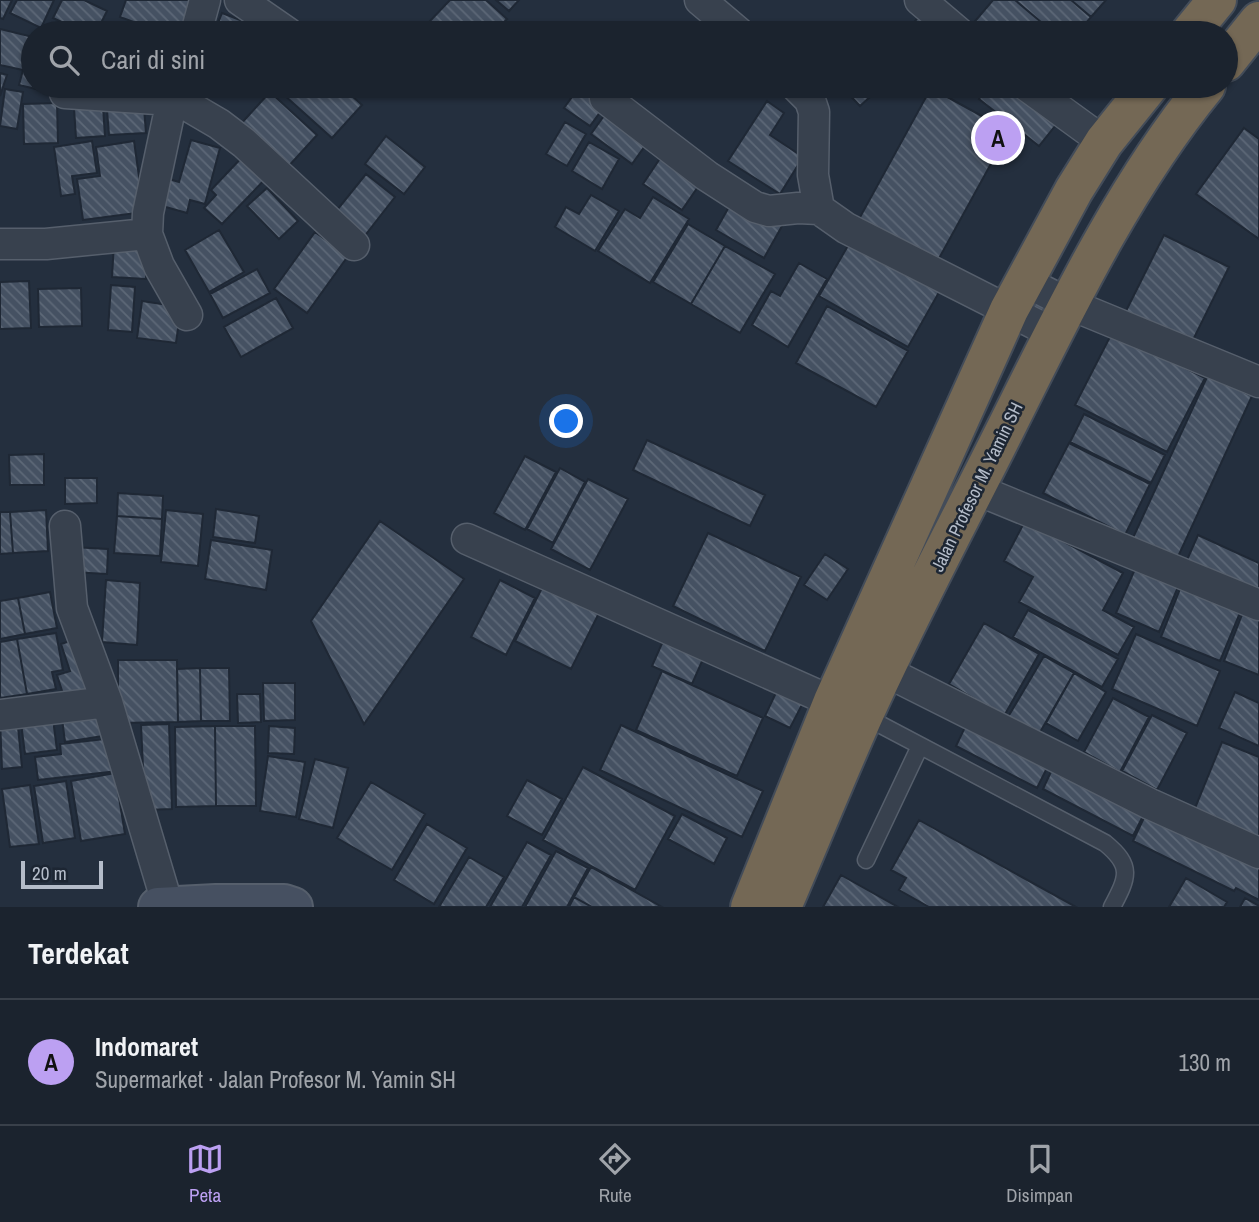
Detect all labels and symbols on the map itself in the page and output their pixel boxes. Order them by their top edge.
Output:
pin: A [975,112,1021,164]
street label: Jalan Profesor M. Yamin SH [925,398,1028,576]
your location [549,404,583,438]
scale bar [21,858,103,890]

